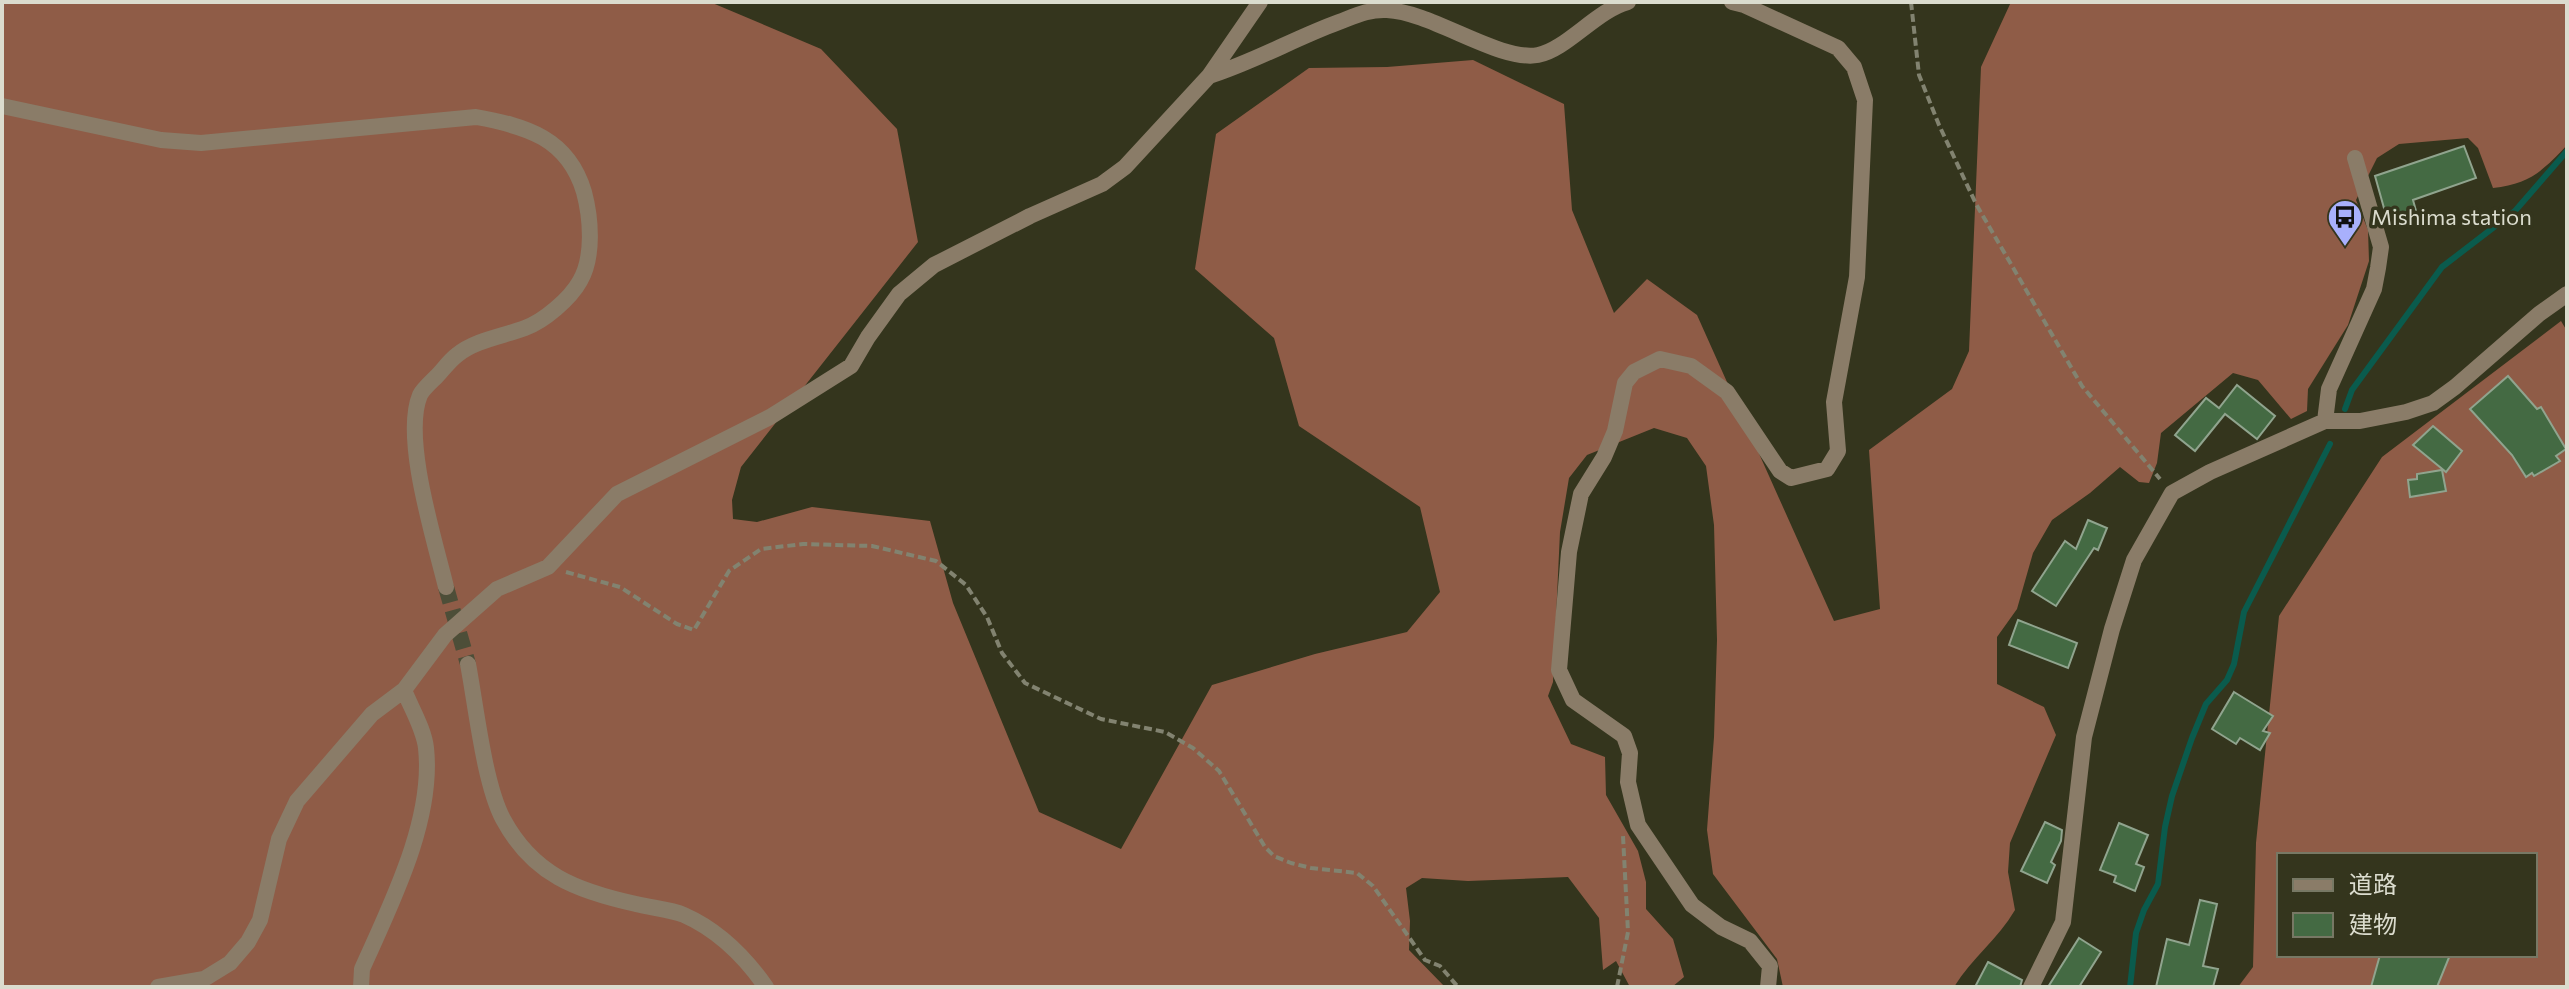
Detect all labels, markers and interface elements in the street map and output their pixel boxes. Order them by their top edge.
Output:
bus stop icon: Mishima station [2326,198,2364,248]
place label: Mishima station [2371,203,2532,230]
legend [2277,853,2537,957]
text: 道路 [2349,869,2397,898]
text: 建物 [2349,909,2397,938]

